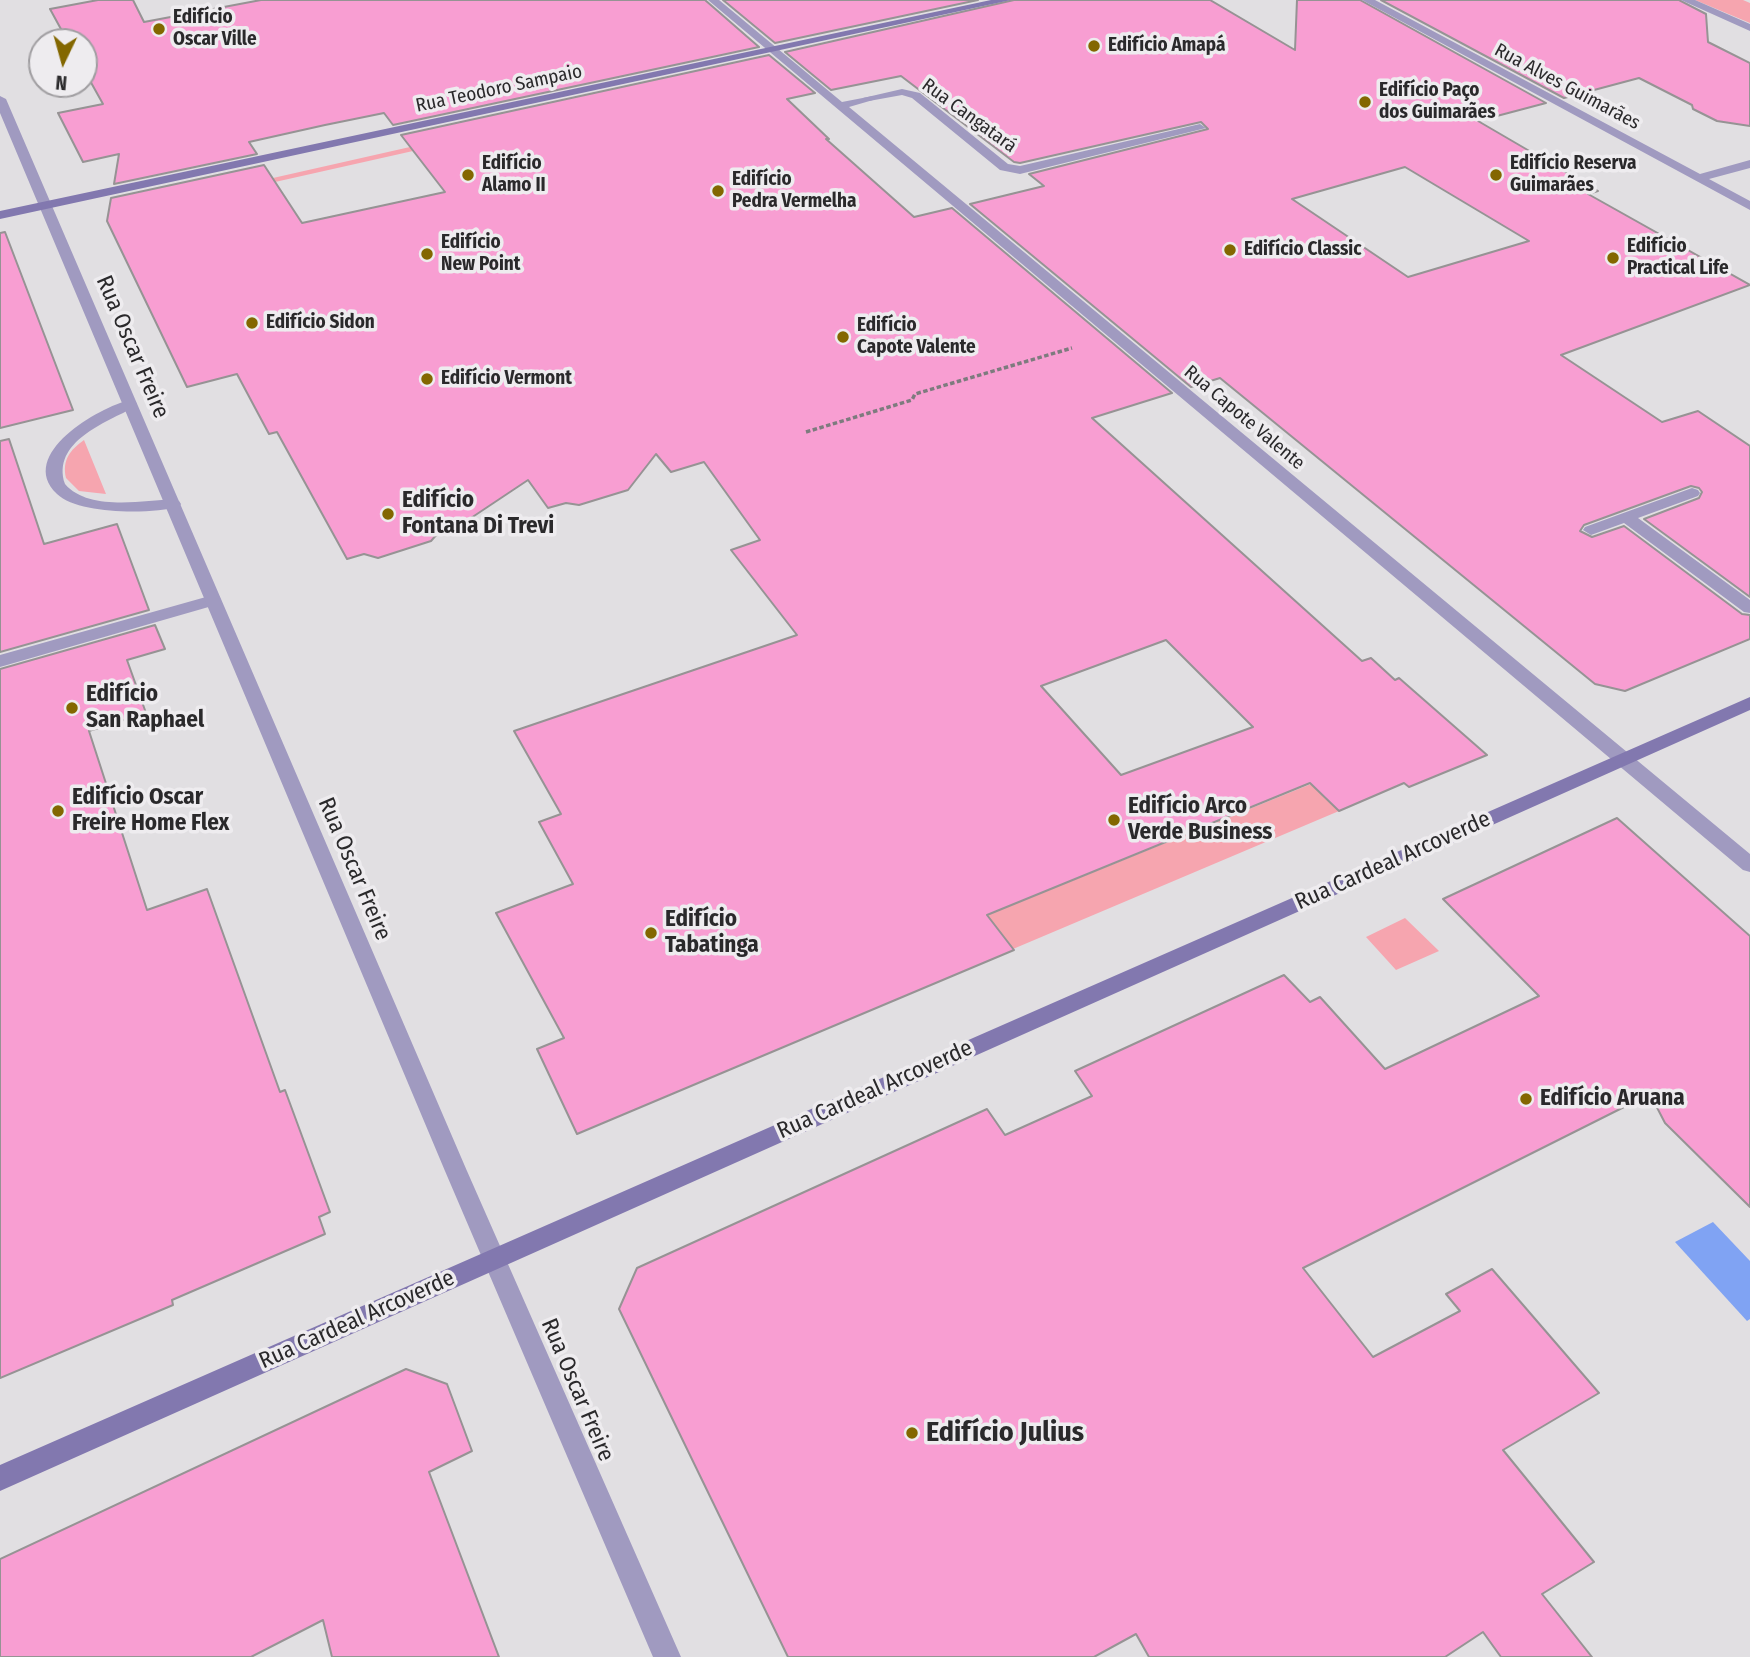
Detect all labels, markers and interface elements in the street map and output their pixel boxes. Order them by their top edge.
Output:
place label: Edifício Oscar Ville [173,7,257,51]
marker: Edifício Oscar Ville [151,21,167,37]
north arrow [28,28,98,98]
place label: Edifício Amapá [1108,35,1225,57]
marker: Edifício Amapá [1086,38,1102,54]
street label: Rua Alves Guimarães [1490,39,1644,135]
street label: Rua Teodoro Sampaio [414,60,584,118]
text: N [55,70,68,94]
street label: Rua Cangatará [917,74,1021,158]
place label: Edifício Paço dos Guimarães [1379,80,1496,124]
marker: Edifício Paço dos Guimarães [1357,94,1373,110]
place label: Edifício Alamo II [482,153,546,197]
place label: Edifício Reserva Guimarães [1510,153,1636,197]
marker: Edifício Alamo II [460,167,476,183]
marker: Edifício Reserva Guimarães [1488,167,1504,183]
place label: Edifício Pedra Vermelha [732,169,856,213]
marker: Edifício Pedra Vermelha [710,183,726,199]
place label: Edifício New Point [441,232,520,276]
place label: Edifício Practical Life [1627,236,1729,280]
place label: Edifício Classic [1244,239,1361,261]
marker: Edifício Classic [1222,242,1238,258]
marker: Edifício New Point [419,246,435,262]
marker: Edifício Practical Life [1605,250,1621,266]
street label: Rua Oscar Freire [90,271,174,423]
place label: Edifício Sidon [266,312,375,334]
marker: Edifício Sidon [244,315,260,331]
place label: Edifício Capote Valente [857,315,976,359]
marker: Edifício Capote Valente [835,329,851,345]
street label: Rua Capote Valente [1179,361,1309,475]
place label: Edifício Vermont [441,368,572,390]
marker: Edifício Vermont [419,371,435,387]
place label: Edifício Fontana Di Trevi [402,487,554,541]
marker: Edifício Fontana Di Trevi [380,506,396,522]
place label: Edifício San Raphael [86,681,204,735]
marker: Edifício San Raphael [64,700,80,716]
place label: Edifício Oscar Freire Home Flex [72,784,229,838]
street label: Rua Oscar Freire [312,793,396,945]
place label: Edifício Arco Verde Business [1128,793,1272,847]
marker: Edifício Oscar Freire Home Flex [50,803,66,819]
street label: Rua Cardeal Arcoverde [1291,806,1495,916]
marker: Edifício Arco Verde Business [1106,812,1122,828]
place label: Edifício Tabatinga [665,906,759,960]
marker: Edifício Tabatinga [643,925,659,941]
street label: Rua Cardeal Arcoverde [773,1035,977,1145]
place label: Edifício Aruana [1540,1085,1685,1113]
marker: Edifício Aruana [1518,1091,1534,1107]
street label: Rua Cardeal Arcoverde [255,1265,459,1375]
street label: Rua Oscar Freire [535,1314,619,1466]
place label: Edifício Julius [926,1416,1084,1450]
marker: Edifício Julius [904,1425,920,1441]

